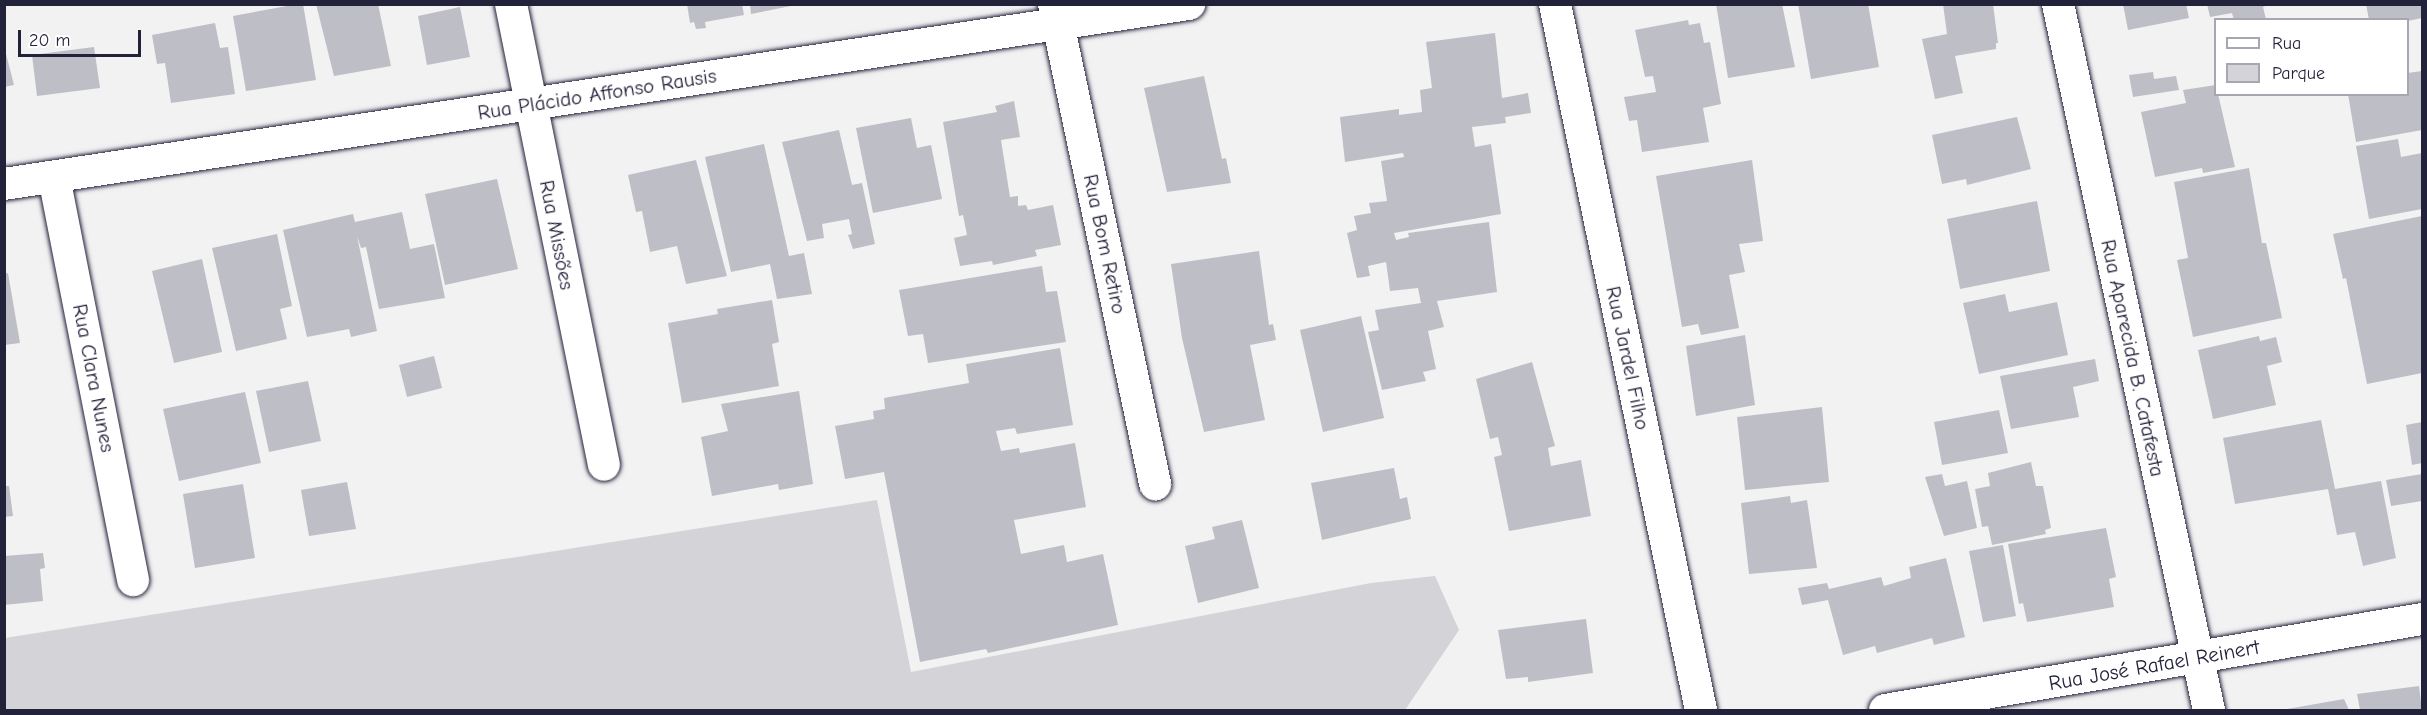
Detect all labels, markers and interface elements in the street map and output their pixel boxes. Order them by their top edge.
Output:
scale bar [21,18,144,56]
legend [2214,18,2409,96]
text: 20 m [29,30,70,51]
text: Rua [2272,33,2301,54]
street label: Rua Plácido Affonso Rausis [476,63,718,125]
text: Parque [2272,63,2325,84]
street label: Rua Bom Retiro [1078,172,1132,316]
street label: Rua Missões [534,178,580,292]
street label: Rua Aparecida B. Catafesta [2096,237,2170,479]
street label: Rua Jardel Filho [1600,284,1656,432]
street label: Rua Clara Nunes [67,302,121,454]
street label: Rua José Rafael Reinert [2047,634,2261,696]

